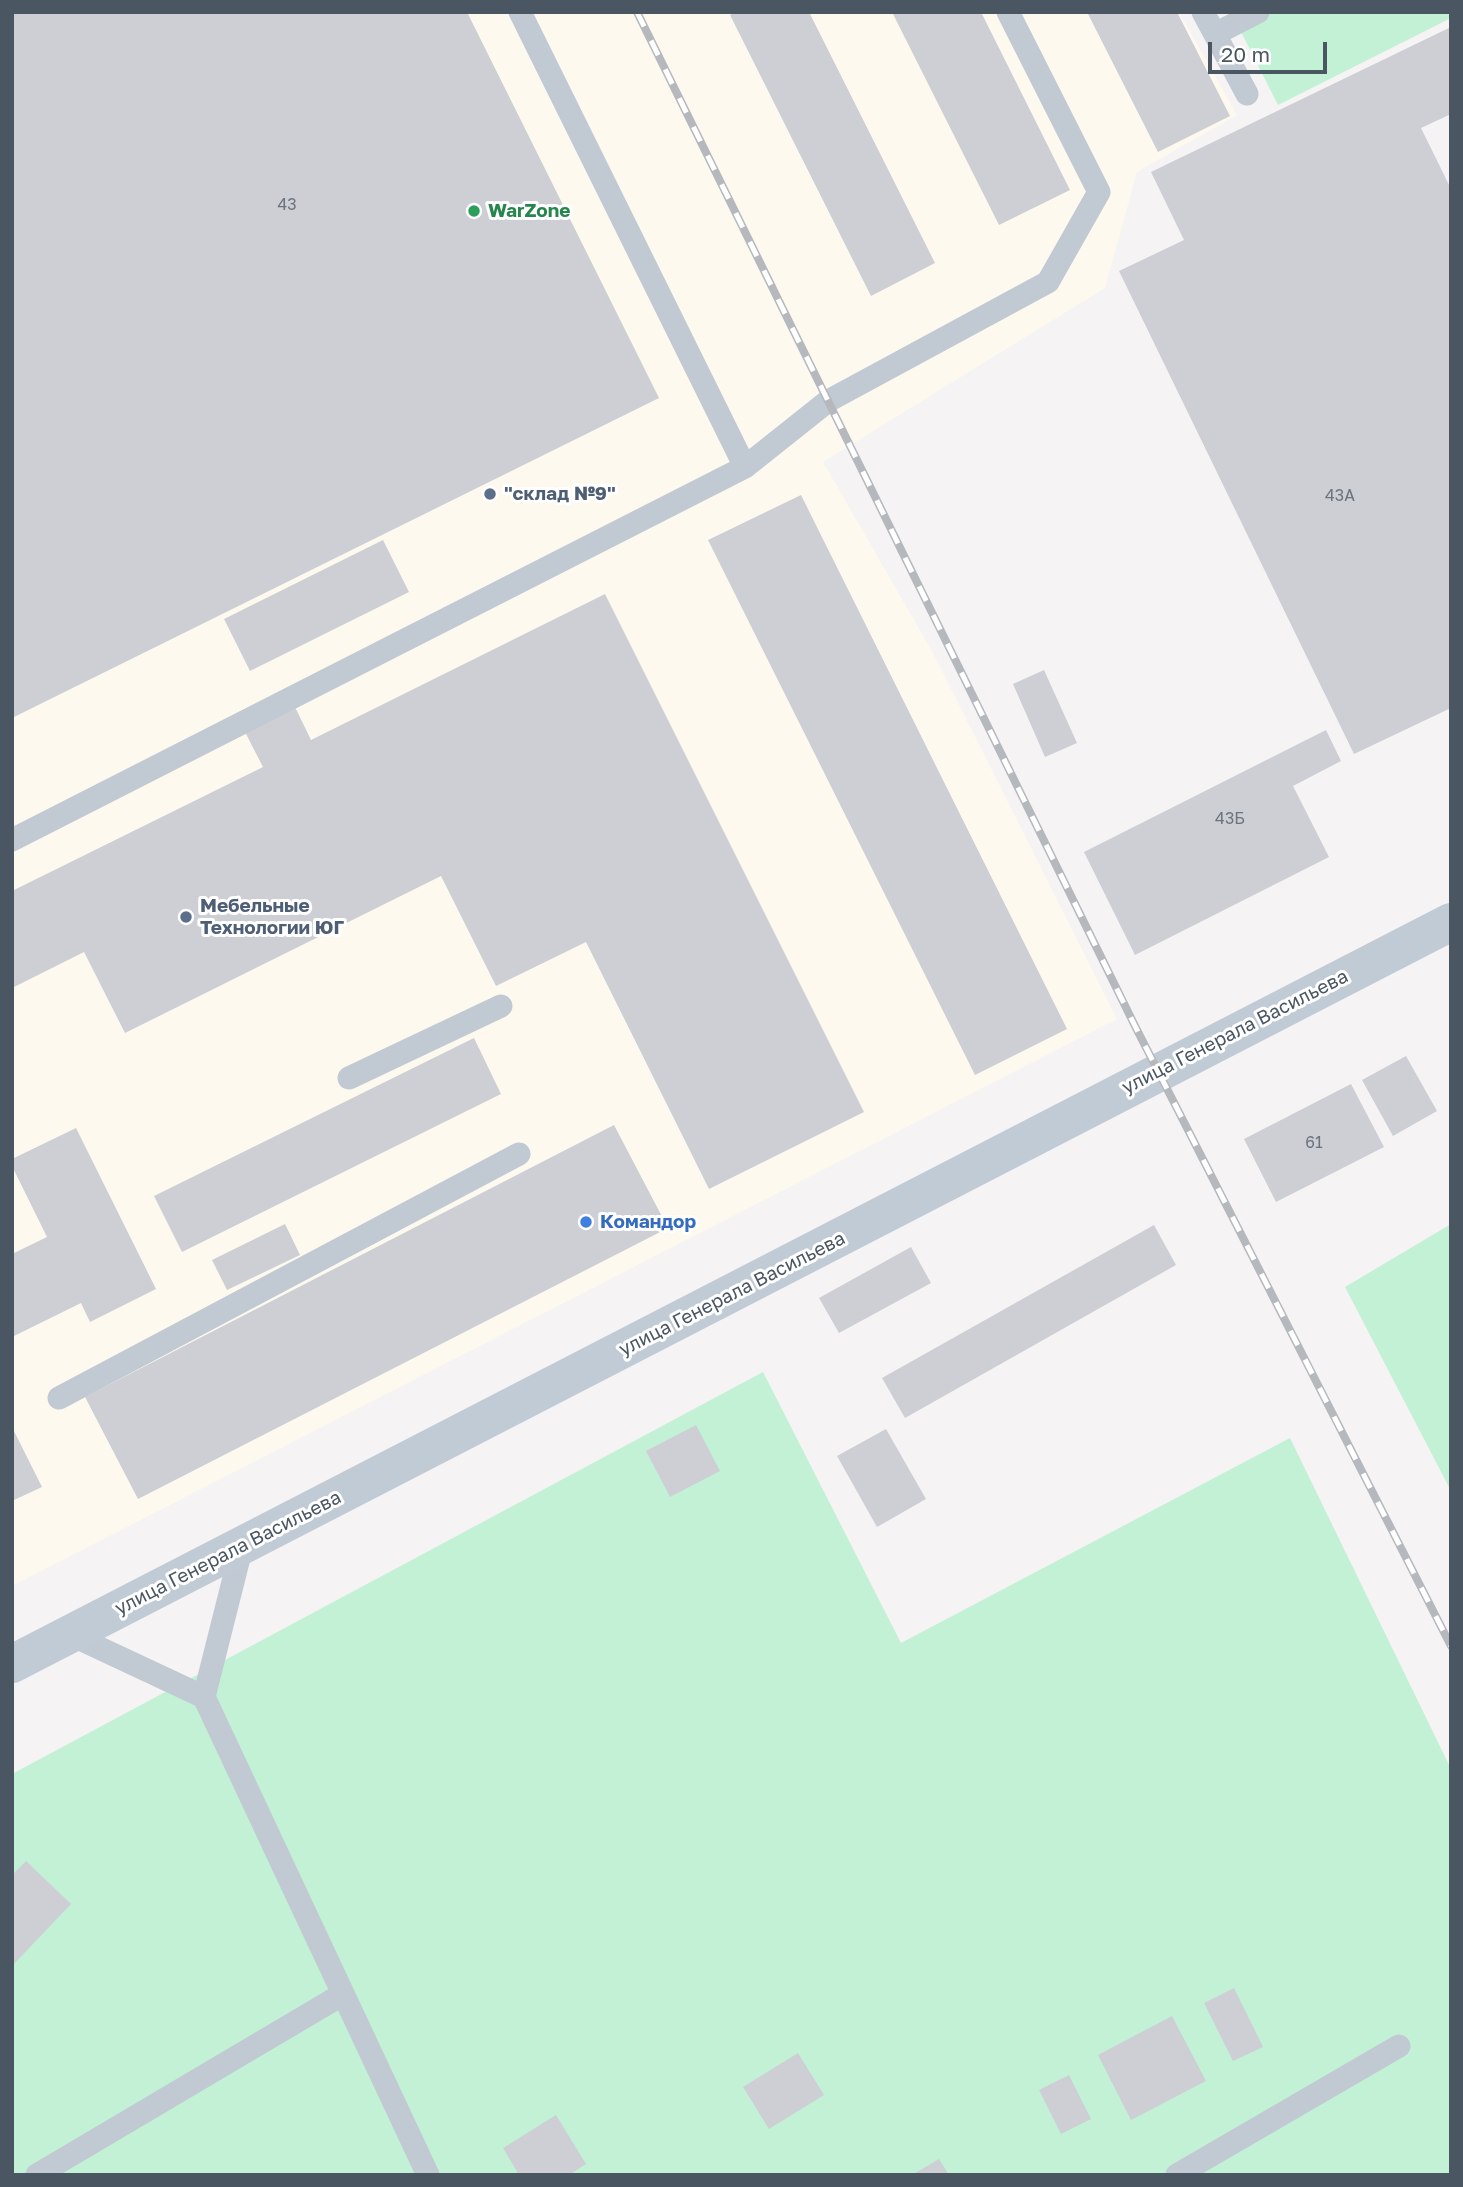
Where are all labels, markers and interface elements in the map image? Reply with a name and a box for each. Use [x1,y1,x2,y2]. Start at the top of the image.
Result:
scale bar [1211,28,1330,72]
text: 20 m [1221,41,1270,67]
house number: 43 [277,195,297,215]
place label: WarZone [488,200,570,222]
marker: WarZone [466,203,482,219]
place label: "склад №9" [504,483,616,505]
marker: "склад №9" [482,486,498,502]
house number: 43А [1325,486,1355,506]
house number: 43Б [1215,809,1245,829]
place label: Мебельные Технологии ЮГ [200,895,344,939]
marker: Мебельные Технологии ЮГ [178,909,194,925]
street label: улица Генерала Васильева [1118,965,1352,1099]
house number: 61 [1305,1133,1323,1153]
place label: Командор [600,1211,696,1233]
marker: Командор [578,1214,594,1230]
street label: улица Генерала Васильева [615,1227,849,1361]
street label: улица Генерала Васильева [111,1486,345,1620]

